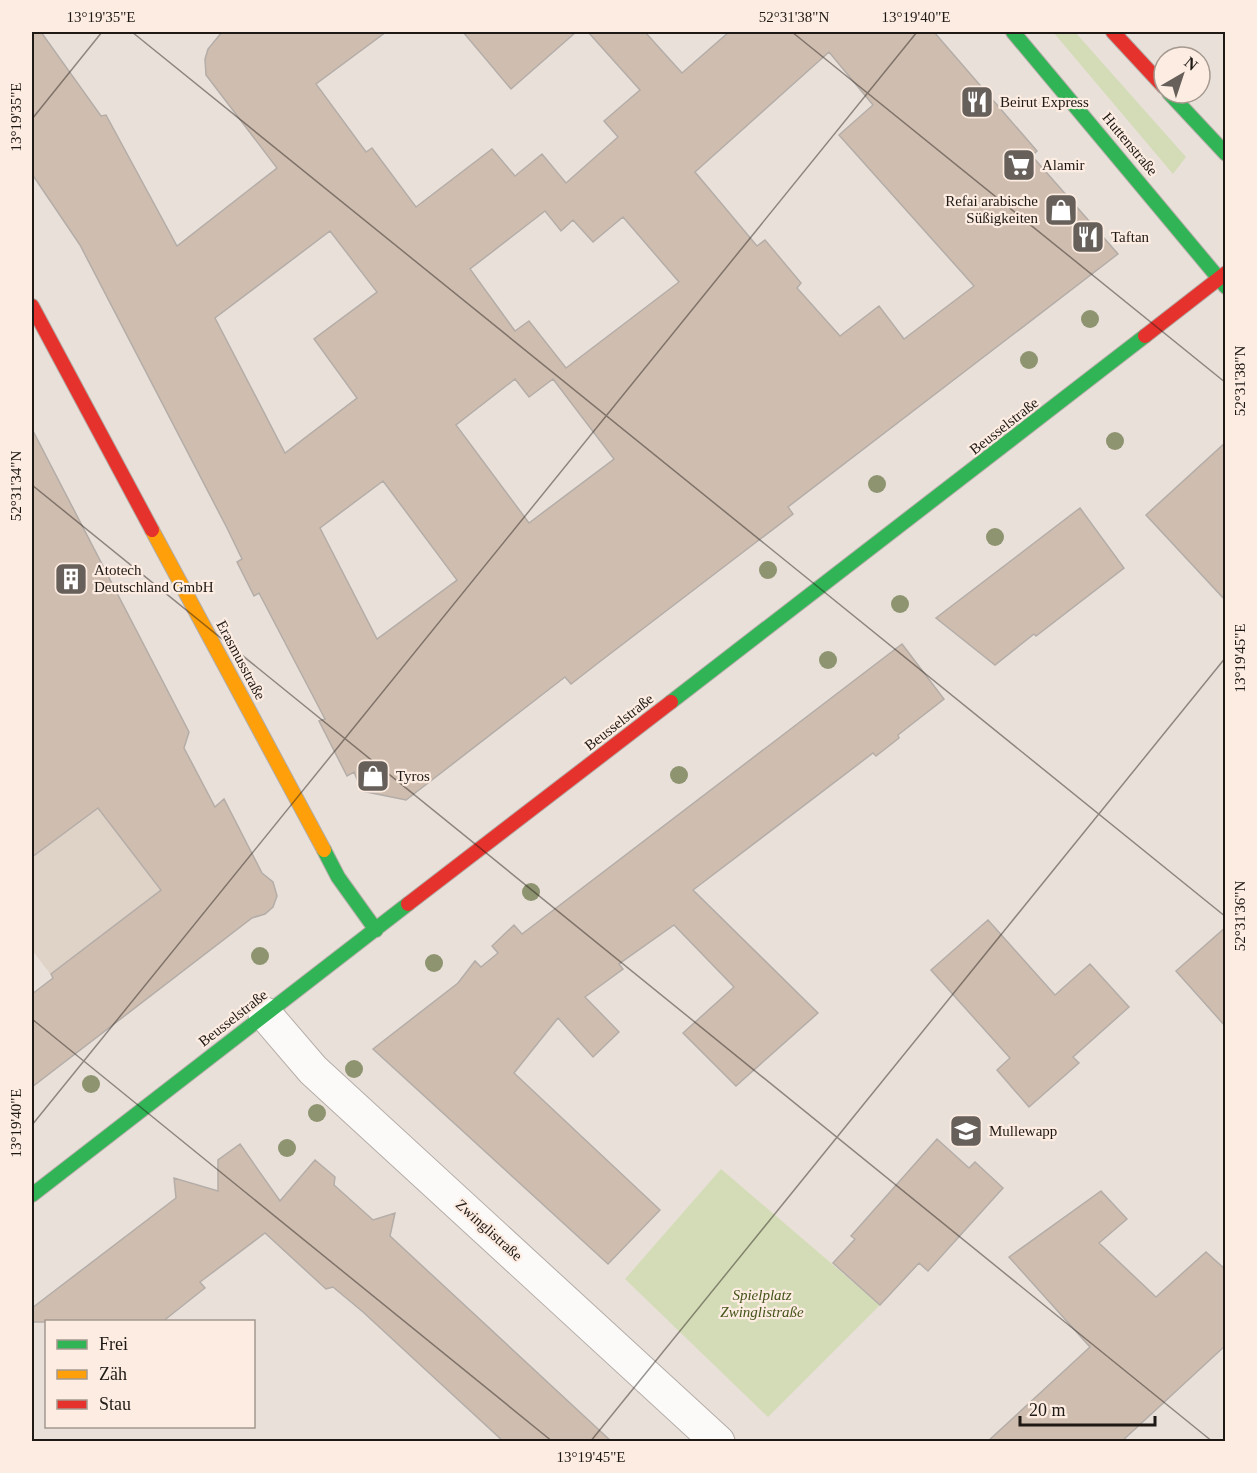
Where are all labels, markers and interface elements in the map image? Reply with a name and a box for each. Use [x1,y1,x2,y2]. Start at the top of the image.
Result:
text: 13°19'35"E [67,9,136,25]
text: 52°31'38"N [759,9,829,25]
text: 13°19'40"E [882,9,951,25]
north arrow [1152,45,1212,105]
text: N [1181,53,1201,74]
text: 13°19'35"E [8,83,24,152]
restaurant icon: Beirut Express [959,84,995,120]
place label: Beirut Express [1000,94,1089,110]
street label: Huttenstraße [1099,110,1161,179]
supermarket icon: Alamir [1001,147,1037,183]
place label: Alamir [1042,157,1085,173]
shop icon: Refai arabische Süßigkeiten [1043,192,1079,228]
place label: Refai arabische Süßigkeiten [945,193,1038,226]
restaurant icon: Taftan [1070,219,1106,255]
place label: Taftan [1111,229,1150,245]
text: 52°31'38"N [1232,346,1248,416]
street label: Beusselstraße [967,394,1042,458]
text: 52°31'34"N [8,451,24,521]
building icon: Atotech Deutschland GmbH [53,561,89,597]
place label: Atotech Deutschland GmbH [94,562,214,595]
street label: Erasmusstraße [213,618,269,703]
text: 13°19'45"E [1232,624,1248,693]
street label: Beusselstraße [582,690,657,754]
shop icon: Tyros [355,758,391,794]
place label: Tyros [396,768,430,784]
text: 52°31'36"N [1232,881,1248,951]
street label: Beusselstraße [196,986,271,1050]
text: 13°19'40"E [8,1089,24,1158]
school or university icon: Mullewapp [948,1113,984,1149]
place label: Mullewapp [989,1123,1057,1139]
street label: Zwinglistraße [453,1196,526,1264]
park label: Spielplatz Zwinglistraße [720,1287,804,1320]
legend [45,1320,255,1428]
text: Frei [99,1334,128,1354]
text: Zäh [99,1364,127,1384]
scale bar [1020,1389,1155,1427]
text: Stau [99,1394,131,1414]
text: 20 m [1029,1400,1066,1420]
text: 13°19'45"E [557,1449,626,1465]

